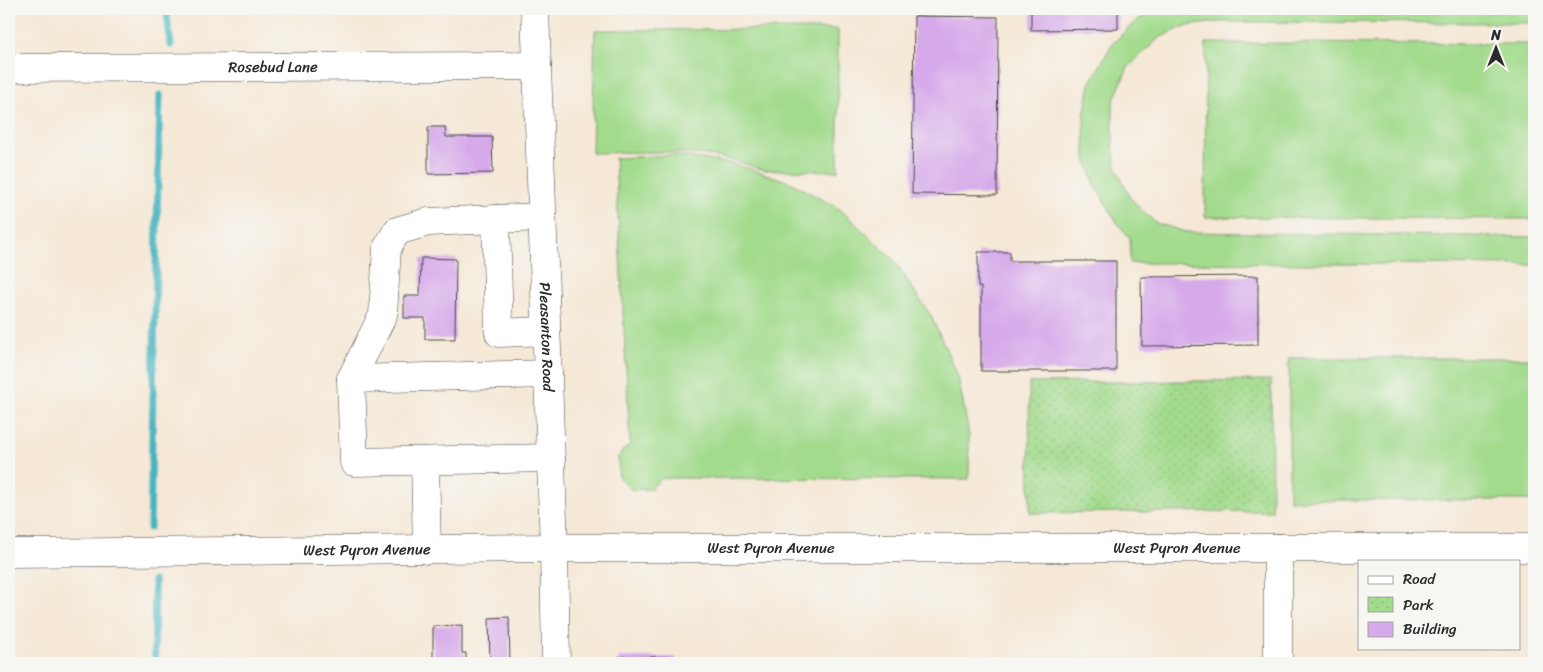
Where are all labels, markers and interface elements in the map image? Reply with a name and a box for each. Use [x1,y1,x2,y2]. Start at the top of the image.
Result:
north arrow [1470,22,1520,72]
text: N [1490,23,1501,48]
street label: Rosebud Lane [228,54,318,80]
street label: Pleasanton Road [532,282,562,393]
street label: West Pyron Avenue [707,535,835,561]
street label: West Pyron Avenue [1113,535,1241,561]
street label: West Pyron Avenue [303,536,431,563]
legend [1358,560,1520,650]
text: Road [1403,566,1436,592]
text: Park [1403,592,1434,618]
text: Building [1403,616,1457,642]

